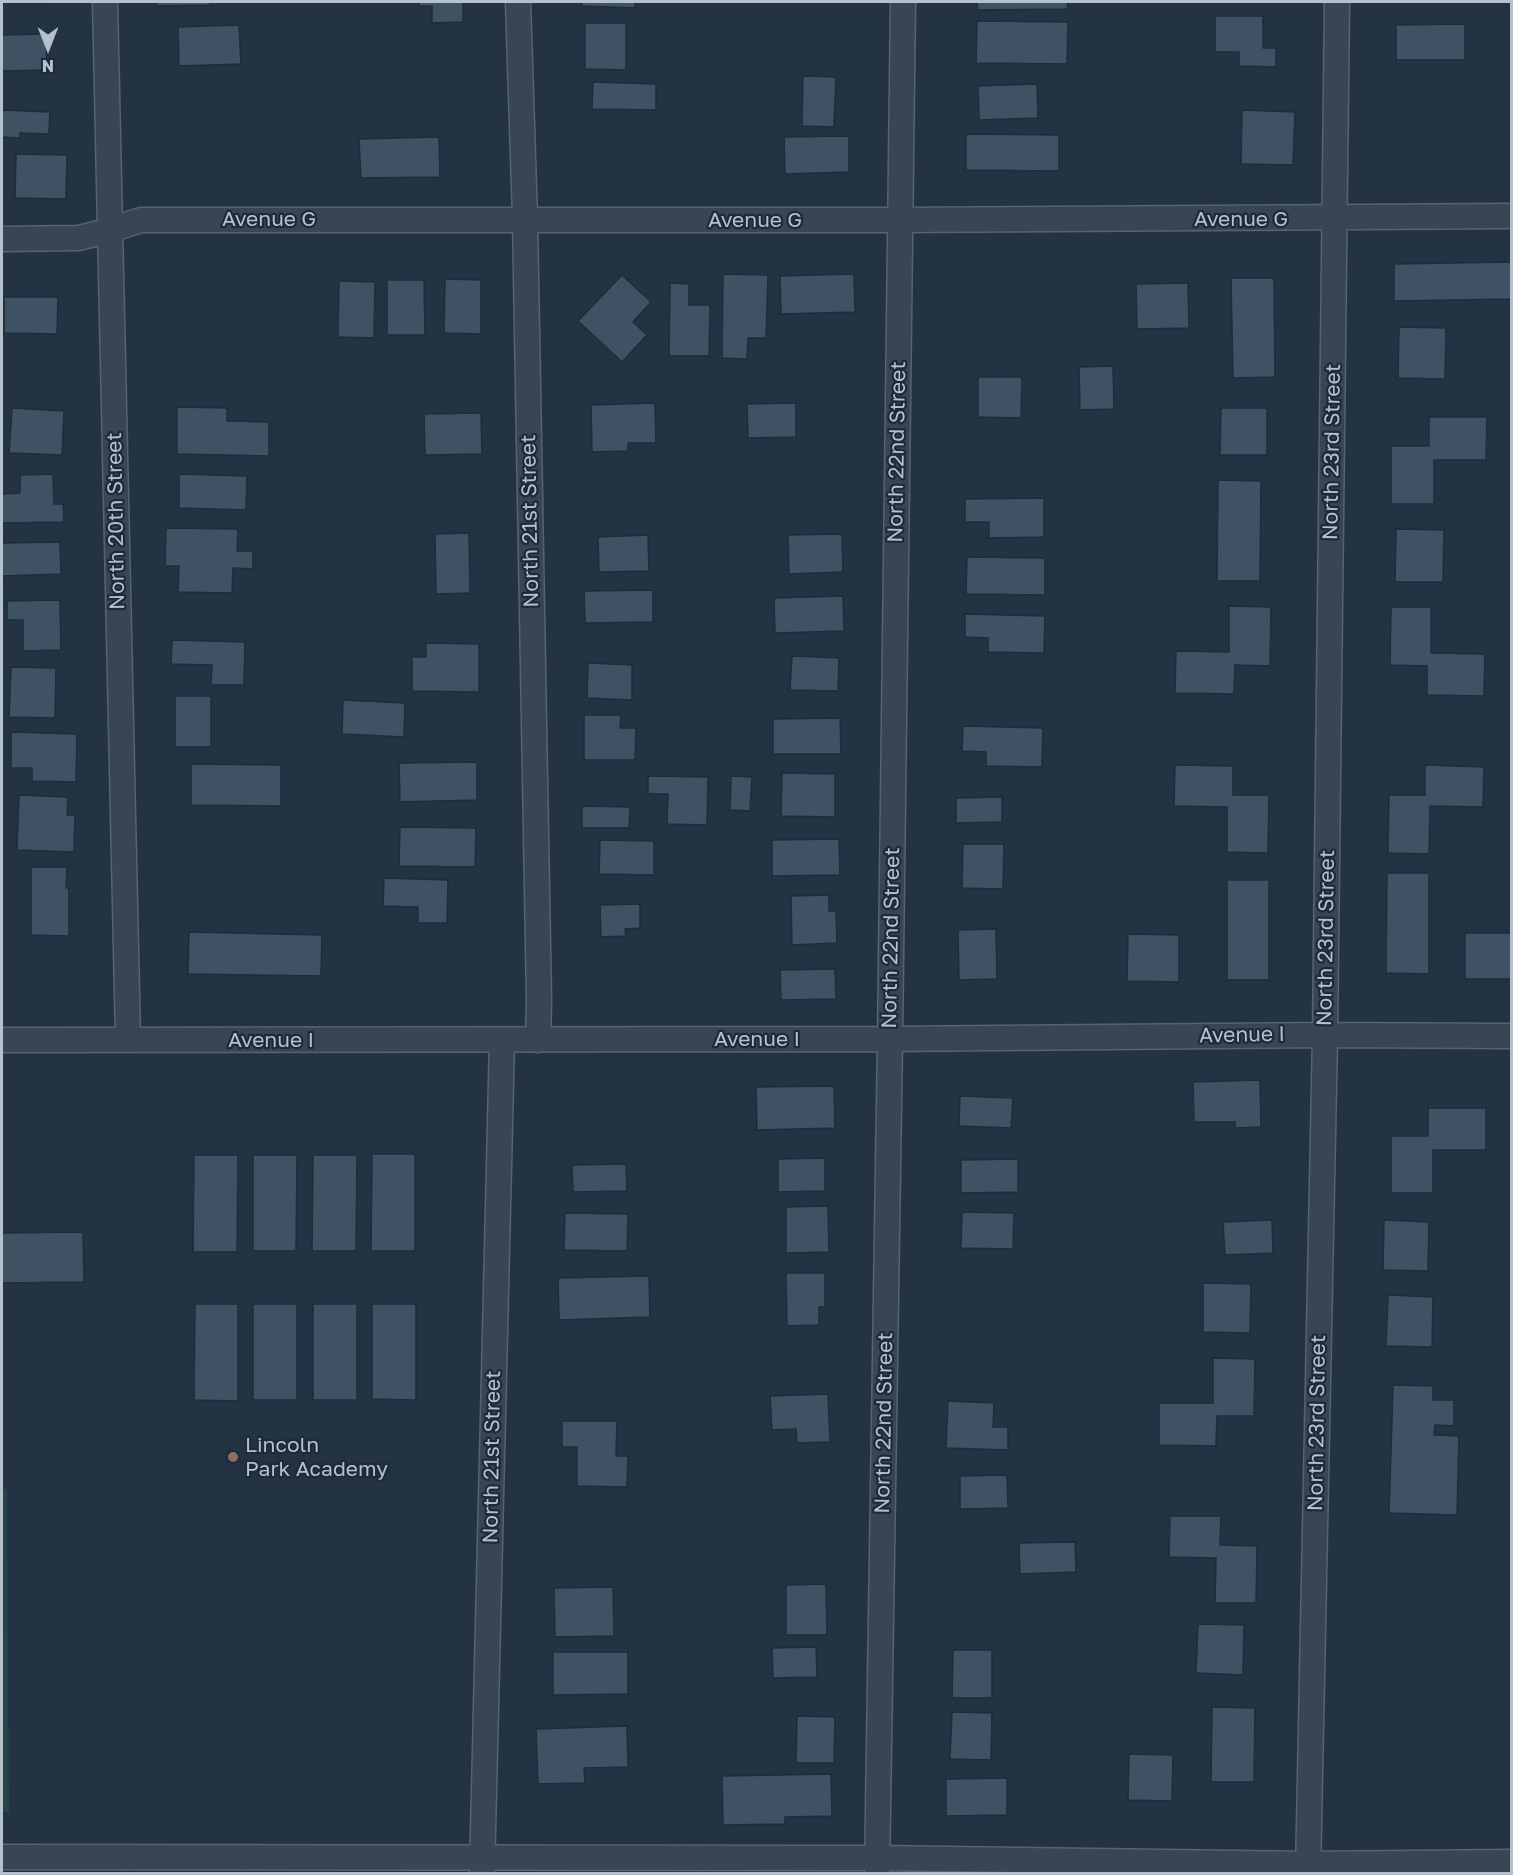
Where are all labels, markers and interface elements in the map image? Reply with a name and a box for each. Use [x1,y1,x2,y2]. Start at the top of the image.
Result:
north arrow [18,18,78,78]
text: N [42,56,54,76]
street label: Avenue G [222,206,316,232]
street label: Avenue G [1194,206,1288,232]
street label: Avenue G [708,207,802,233]
street label: North 22nd Street [883,361,911,543]
street label: North 23rd Street [1318,364,1346,540]
street label: North 20th Street [102,432,130,610]
street label: North 21st Street [516,434,544,608]
street label: North 22nd Street [877,847,905,1029]
street label: North 23rd Street [1312,850,1340,1026]
street label: Avenue I [1199,1022,1285,1048]
street label: Avenue I [714,1026,800,1052]
street label: Avenue I [228,1027,314,1053]
street label: North 22nd Street [870,1332,898,1514]
street label: North 23rd Street [1303,1335,1331,1511]
street label: North 21st Street [478,1370,506,1544]
place label: Lincoln Park Academy [245,1432,388,1482]
marker: Lincoln Park Academy [226,1450,240,1464]

